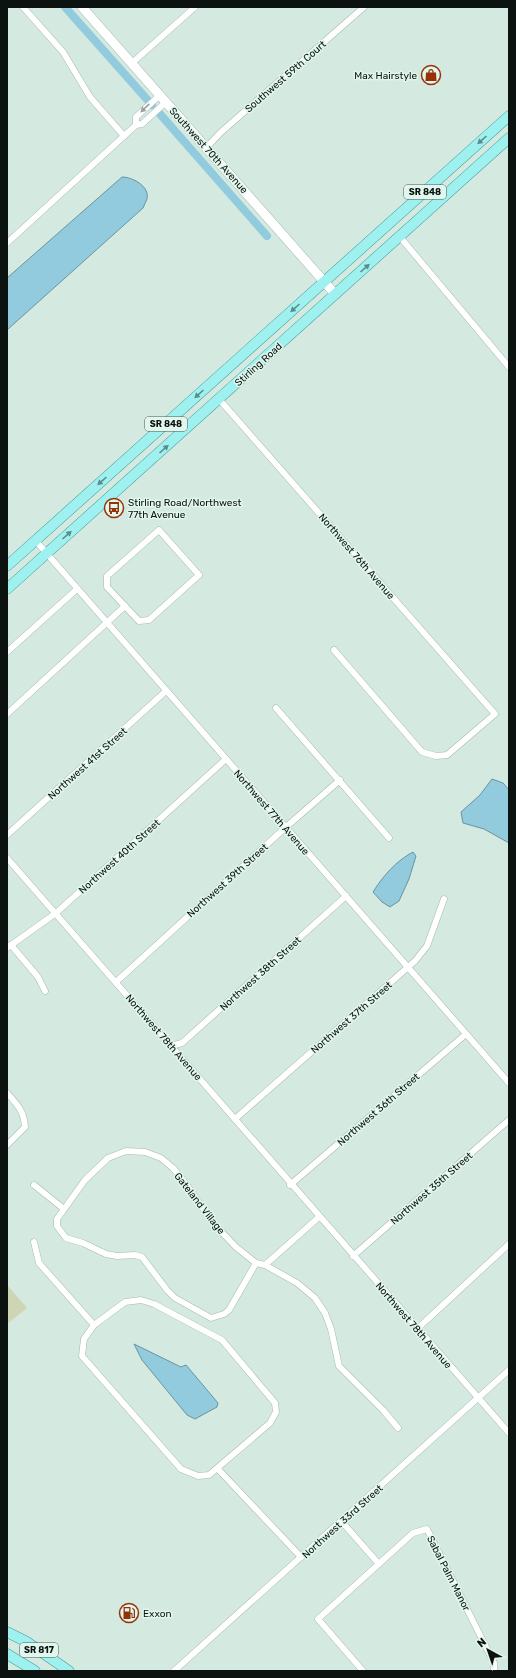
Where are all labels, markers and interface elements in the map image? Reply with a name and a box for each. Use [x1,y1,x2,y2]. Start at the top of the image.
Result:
street label: Southwest 59th Court [243,38,329,115]
shop icon: Max Hairstyle [420,64,442,86]
place label: Max Hairstyle [354,70,417,82]
one-way arrow [140,104,150,113]
street label: Southwest 70th Avenue [166,105,250,196]
one-way arrow [477,135,487,144]
road number: SR 848 [404,185,446,199]
one-way arrow [359,263,370,272]
one-way arrow [290,303,301,312]
street label: Stirling Road [233,340,285,389]
one-way arrow [193,390,204,399]
road number: SR 848 [145,417,187,431]
one-way arrow [159,444,169,453]
one-way arrow [97,476,106,485]
bus stop icon: Stirling Road/Northwest 77th Avenue [103,497,125,519]
place label: Stirling Road/Northwest 77th Avenue [128,497,242,521]
street label: Northwest 76th Avenue [316,511,397,602]
one-way arrow [62,531,73,540]
street label: Northwest 41st Street [46,725,130,802]
street label: Northwest 77th Avenue [231,768,312,858]
street label: Northwest 40th Street [77,817,163,896]
street label: Northwest 39th Street [185,841,271,920]
street label: Northwest 38th Street [218,934,304,1013]
street label: Northwest 37th Street [309,979,395,1056]
street label: Northwest 78th Avenue [123,992,204,1083]
street label: Northwest 36th Street [335,1071,422,1149]
street label: Northwest 35th Street [388,1150,475,1228]
street label: Gateland Village [171,1170,227,1237]
street label: Northwest 78th Avenue [373,1280,454,1371]
street label: Northwest 33rd Street [300,1482,386,1561]
street label: Sabal Palm Manor [424,1534,472,1613]
fuel station icon: Exxon [118,1602,140,1624]
place label: Exxon [143,1608,172,1620]
north arrow [468,1630,508,1670]
text: N [475,1635,489,1650]
road number: SR 817 [20,1643,58,1657]

